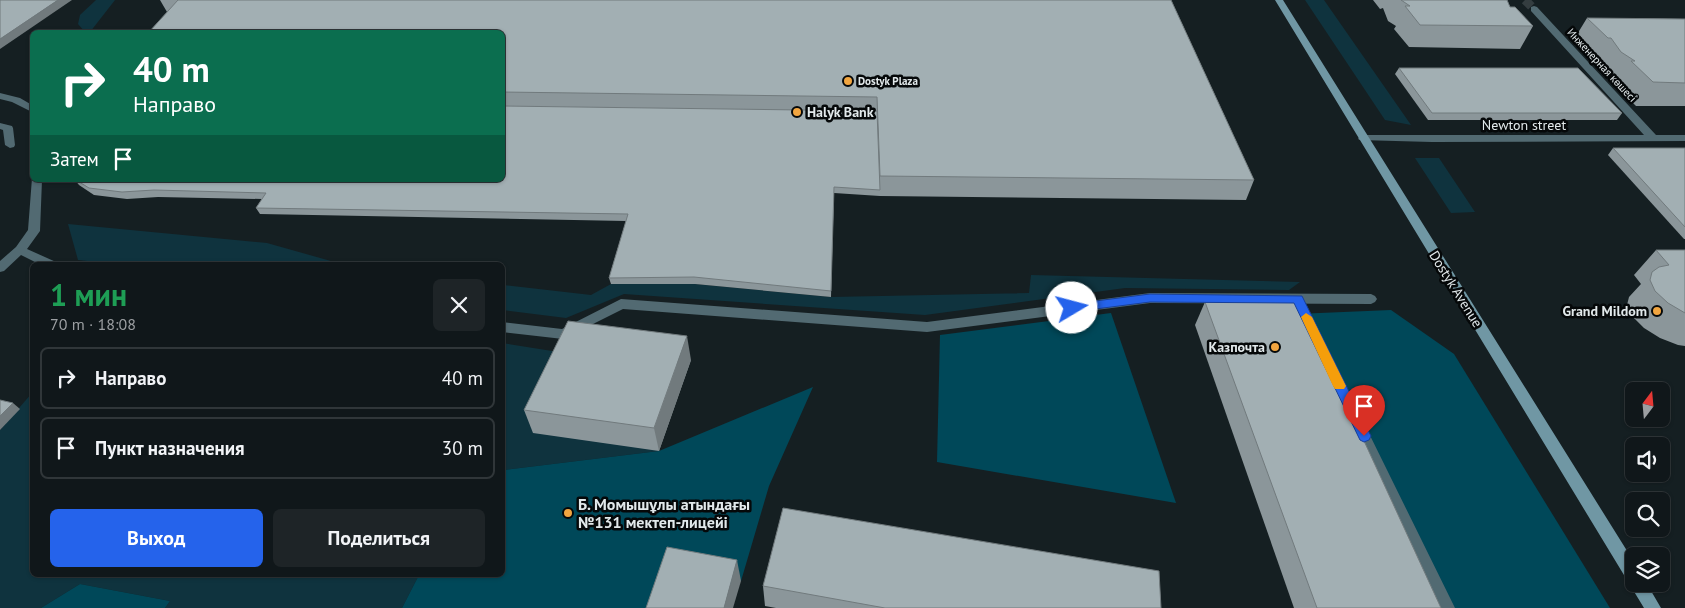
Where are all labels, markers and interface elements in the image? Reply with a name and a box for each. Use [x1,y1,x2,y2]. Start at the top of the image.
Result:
street label: Инженерная көшесі [1564,25,1640,105]
text: 40 m [133,46,210,92]
icon: right [50,50,115,115]
place label: Dostyk Plaza [858,74,918,88]
marker: Dostyk Plaza [842,75,854,87]
text: Направо [133,90,216,118]
place label: Halyk Bank [807,103,874,121]
marker: Halyk Bank [791,106,803,118]
street label: Newton street [1482,116,1566,134]
icon: arrive [109,145,137,173]
text: Затем [50,147,99,171]
street label: Dostyk Avenue [1425,247,1487,331]
text: 1 мин [50,275,127,314]
button: close [433,279,485,331]
position arrow [1045,281,1097,333]
place label: Grand Mildom [1562,302,1647,320]
marker: Grand Mildom [1651,305,1663,317]
text: 70 m · 18:08 [50,314,136,334]
place label: Казпочта [1208,338,1265,356]
marker: Казпочта [1269,341,1281,353]
icon: right [52,364,80,392]
text: Направо [95,366,166,390]
text: 40 m [442,366,483,390]
north arrow [1625,382,1670,428]
map controls [1625,382,1670,592]
pin [1343,385,1385,436]
icon: arrive [1350,392,1378,420]
icon: arrive [52,434,80,462]
text: Пункт назначения [95,436,245,460]
text: 30 m [442,436,483,460]
button: sound [1625,437,1670,482]
button: search [1625,492,1670,537]
place label: Б. Момышұлы атындағы №131 мектеп-лицейі [578,494,750,532]
marker: Б. Момышұлы атындағы №131 мектеп-лицейі [562,507,574,519]
button: Выход [50,509,263,567]
button: Поделиться [273,509,485,567]
button: layers [1625,547,1670,592]

